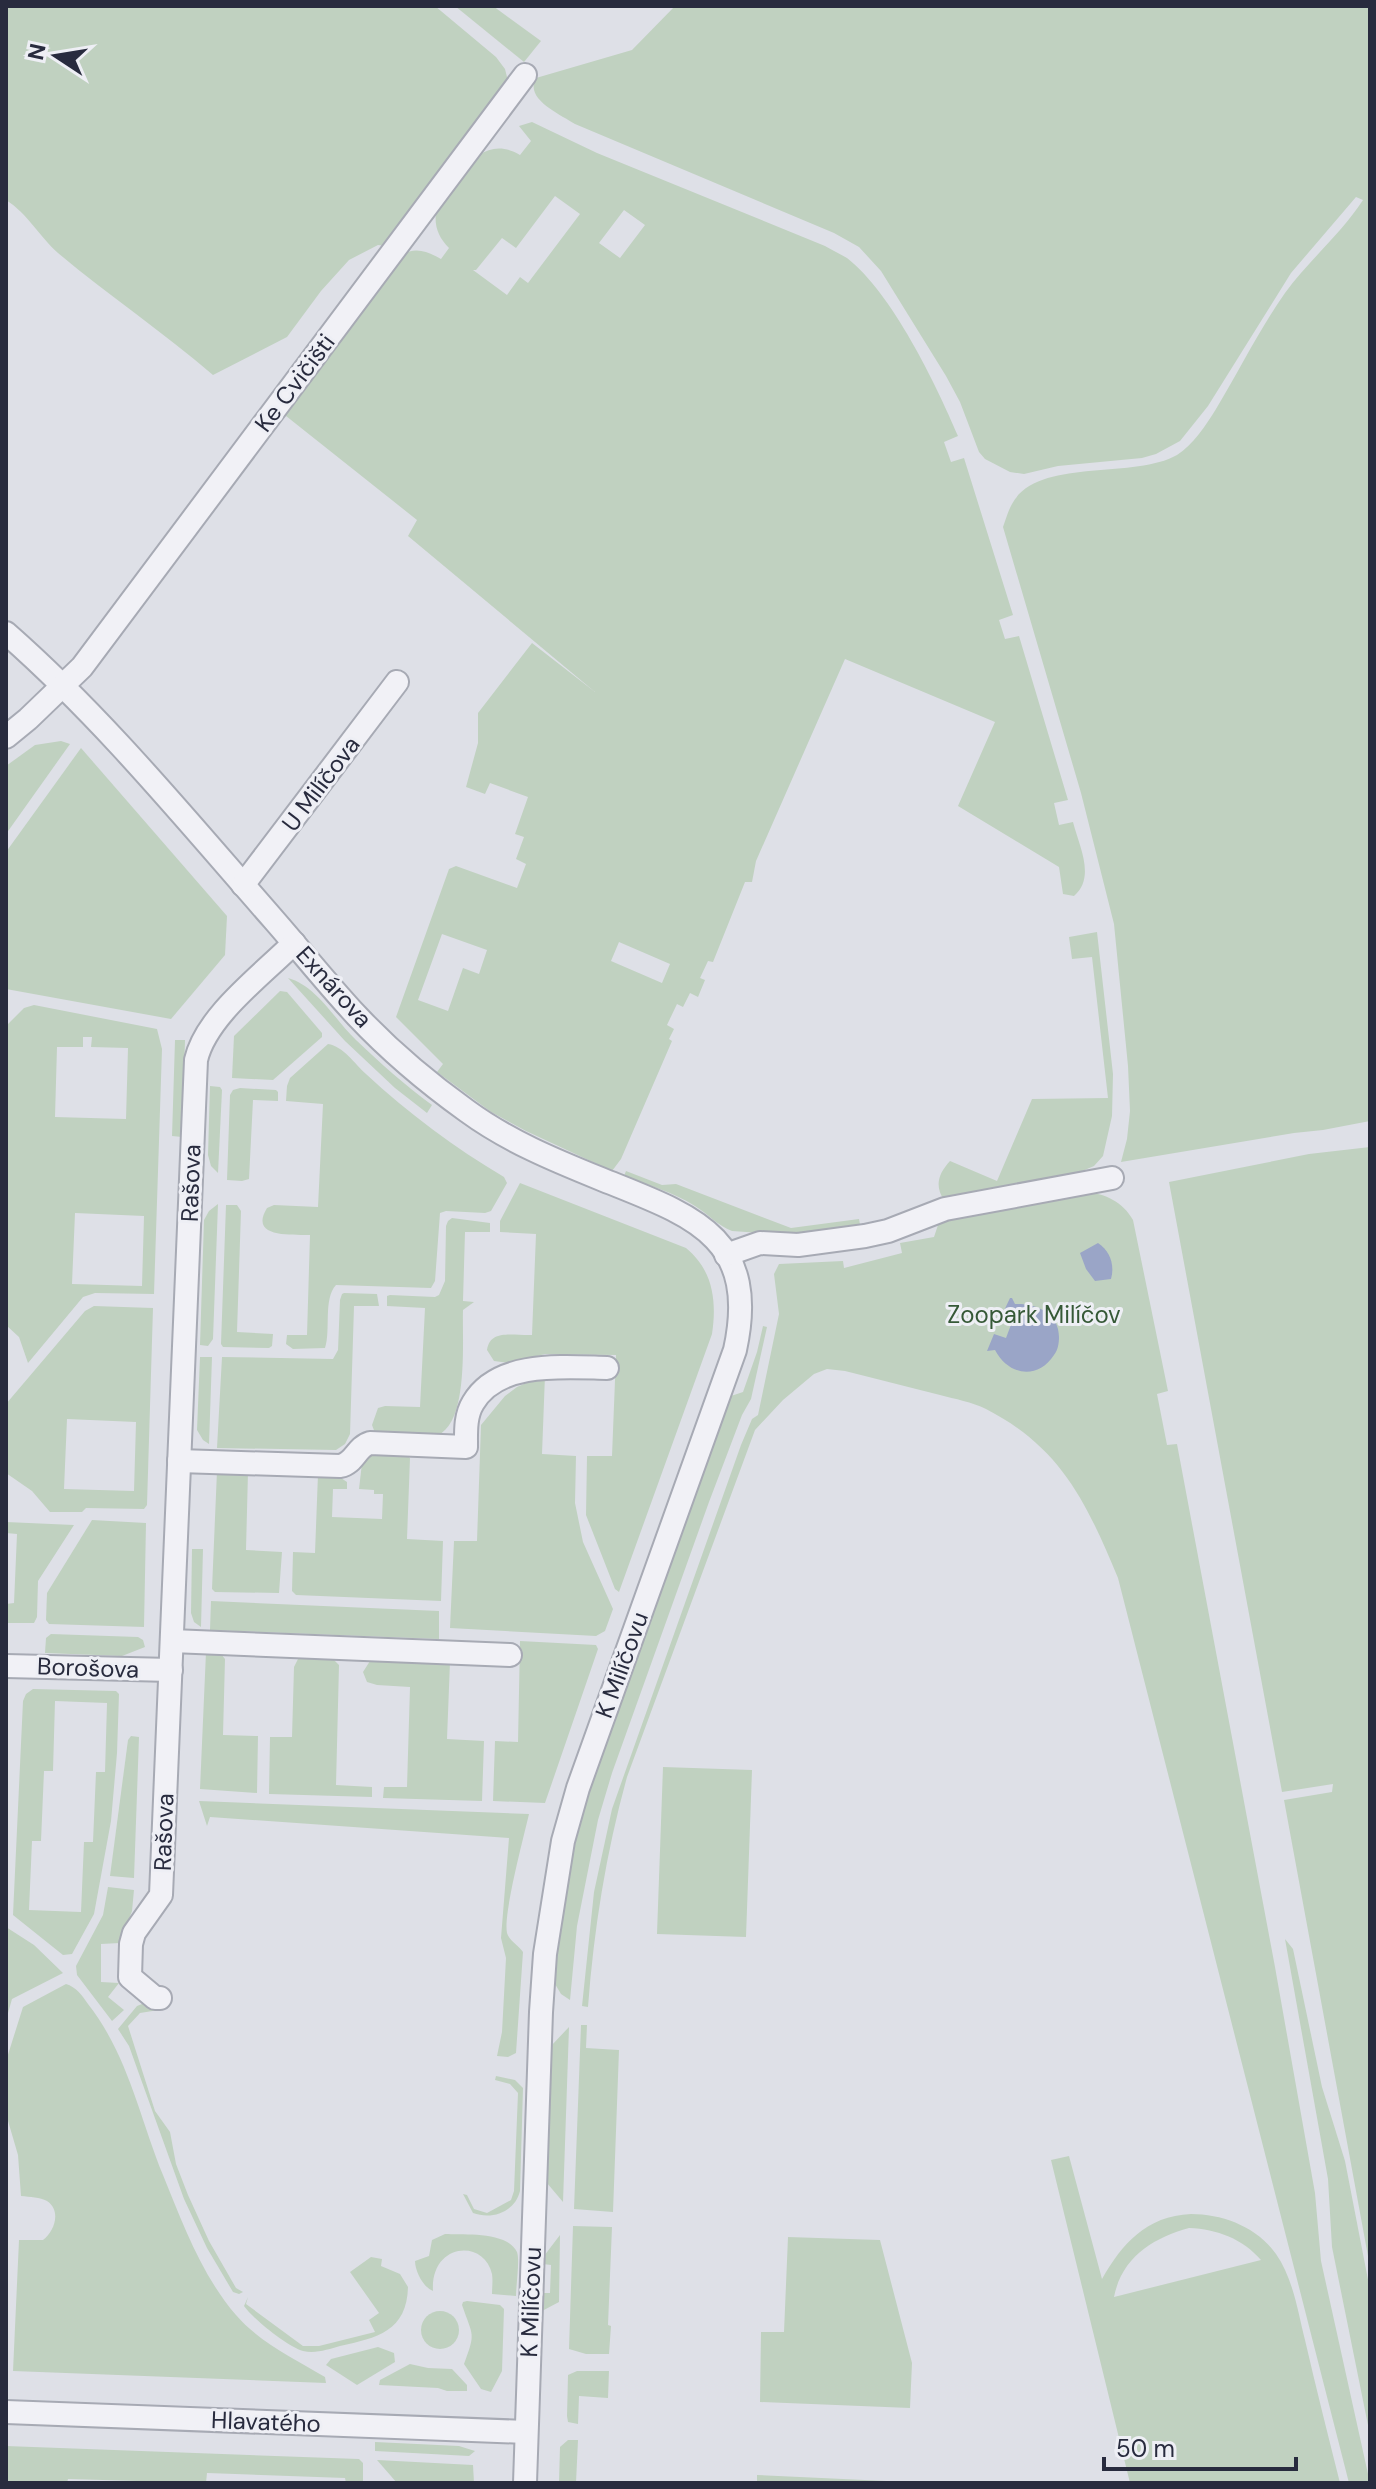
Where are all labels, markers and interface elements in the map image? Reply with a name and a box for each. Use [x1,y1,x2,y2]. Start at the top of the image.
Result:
north arrow [16,16,96,96]
text: N [21,41,53,63]
street label: Ke Cvičišti [248,327,342,438]
street label: U Milíčova [275,730,366,837]
street label: Exnárova [290,939,379,1034]
street label: Rašova [174,1144,207,1222]
park label: Zoopark Milíčov [947,1299,1121,1330]
street label: K Milíčovu [588,1607,655,1722]
street label: Borošova [36,1650,140,1685]
street label: Rašova [147,1793,180,1871]
street label: K Milíčovu [513,2246,548,2358]
street label: Hlavatého [211,2404,321,2439]
scale bar [1104,2421,1296,2471]
text: 50 m [1116,2433,1175,2464]

